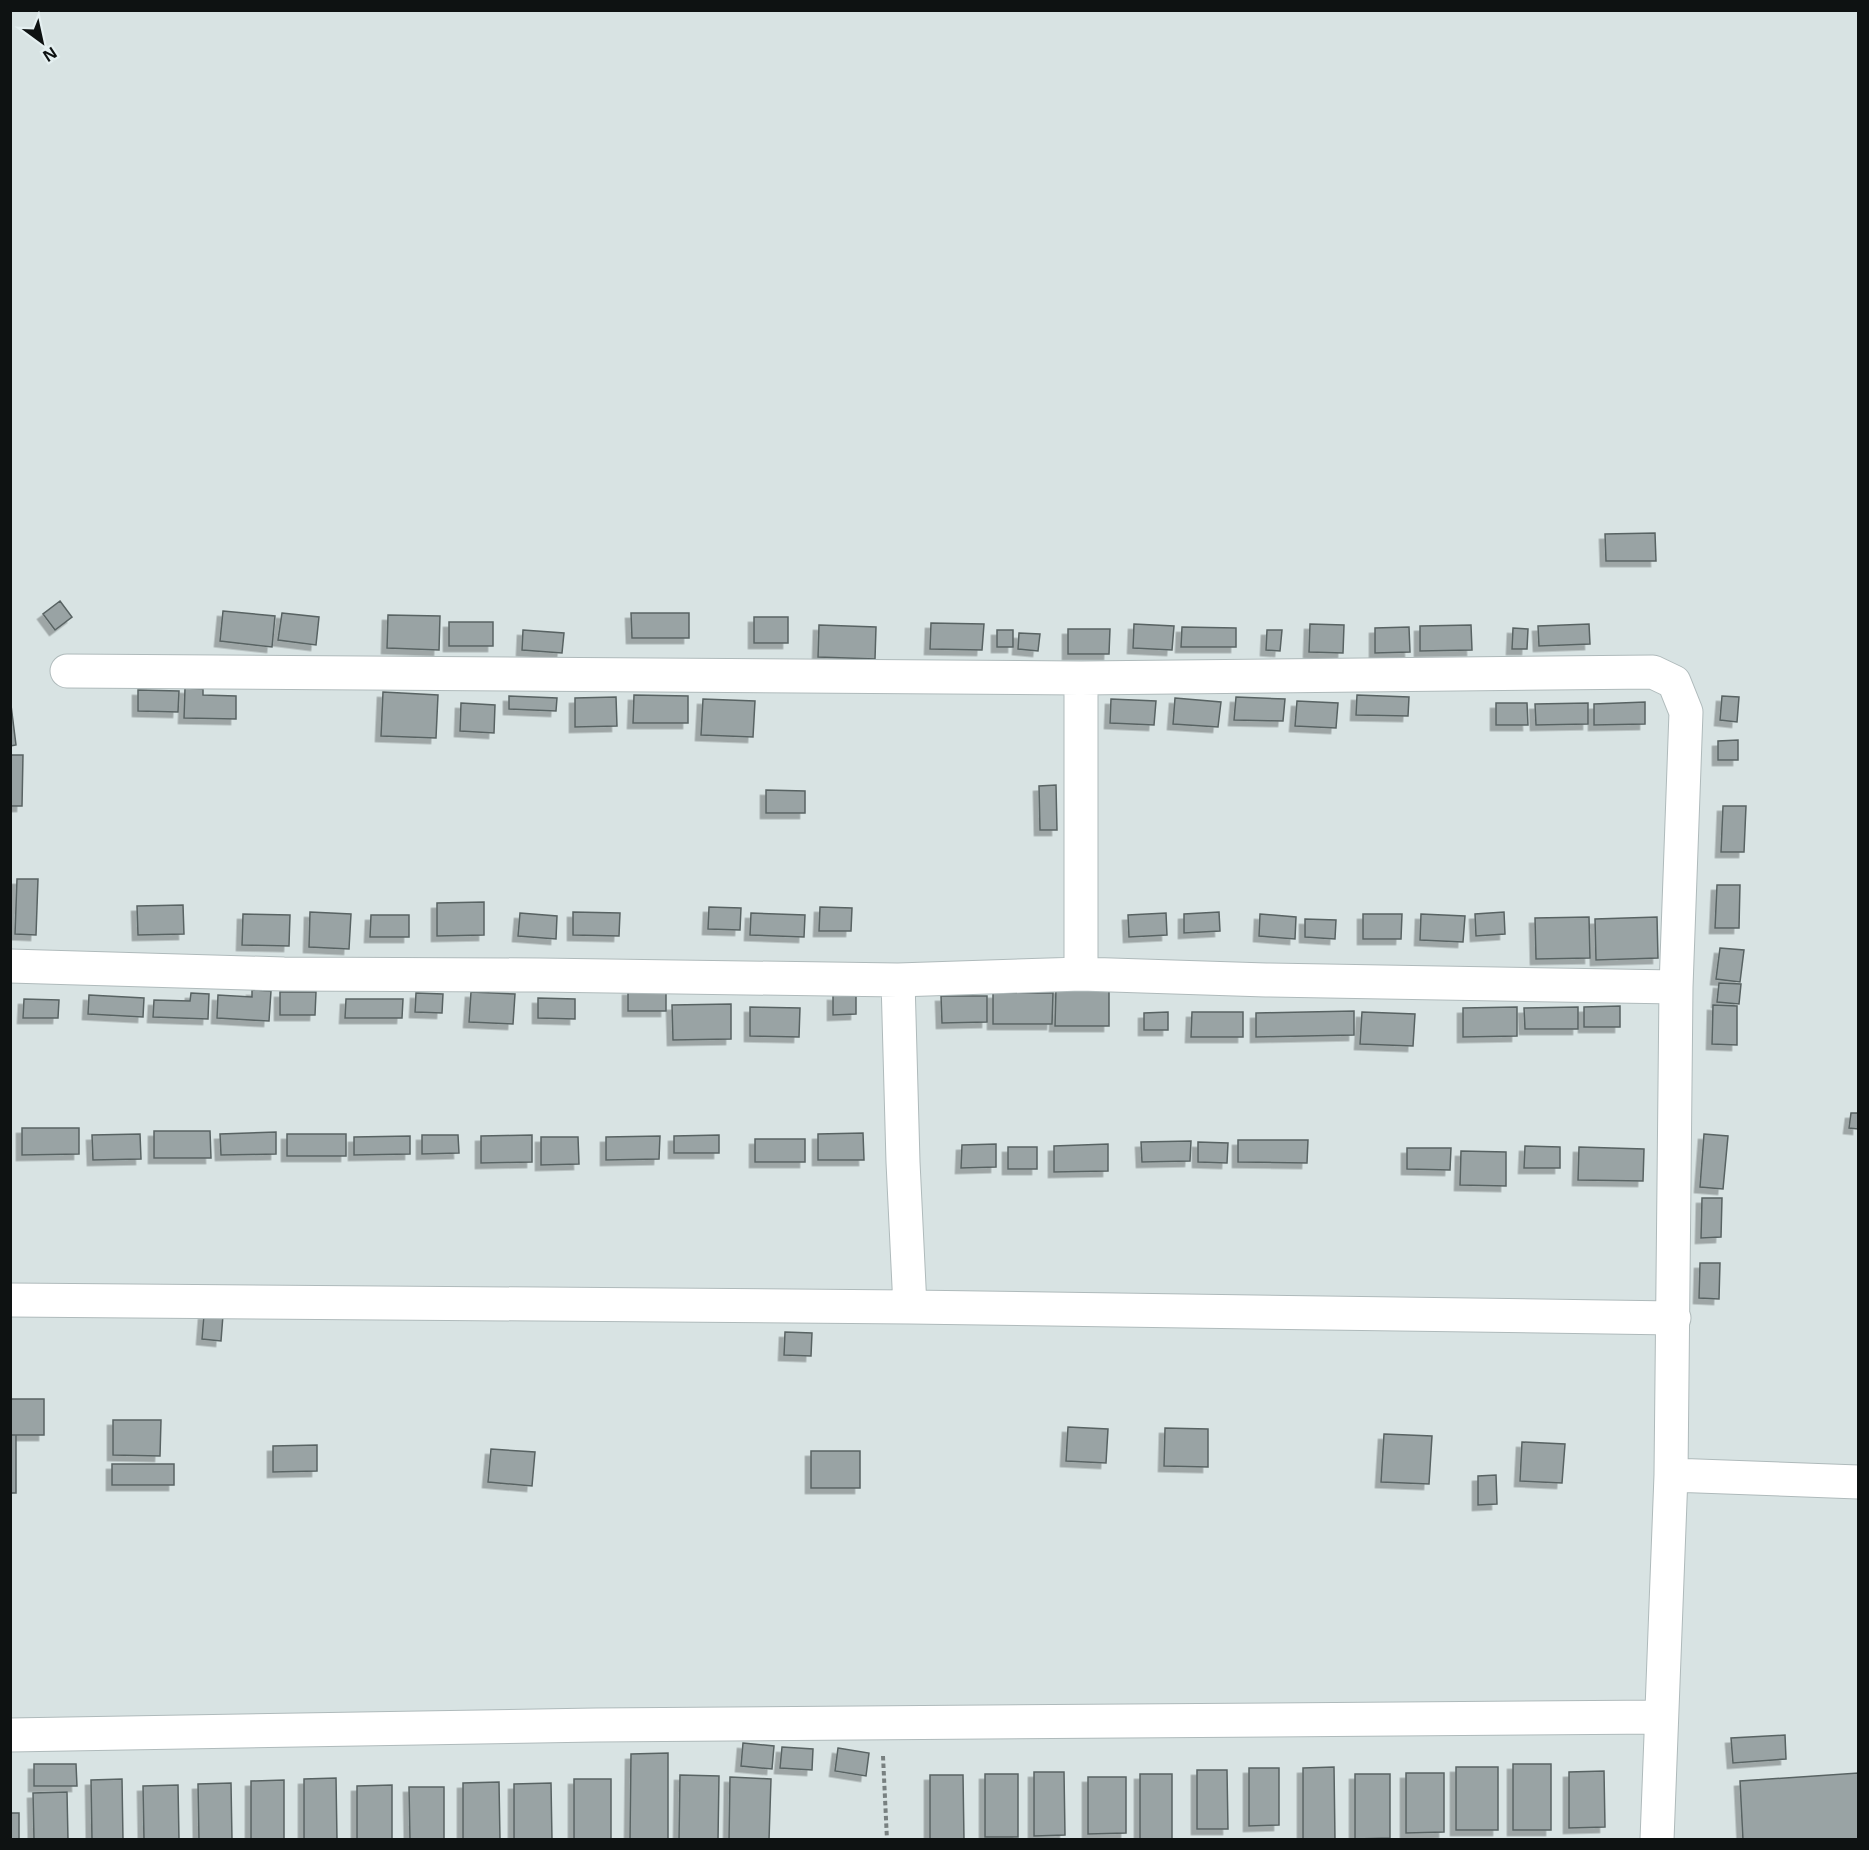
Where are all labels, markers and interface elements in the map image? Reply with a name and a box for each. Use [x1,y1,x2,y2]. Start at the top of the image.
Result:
north arrow [12,12,72,72]
text: N [39,42,62,67]

